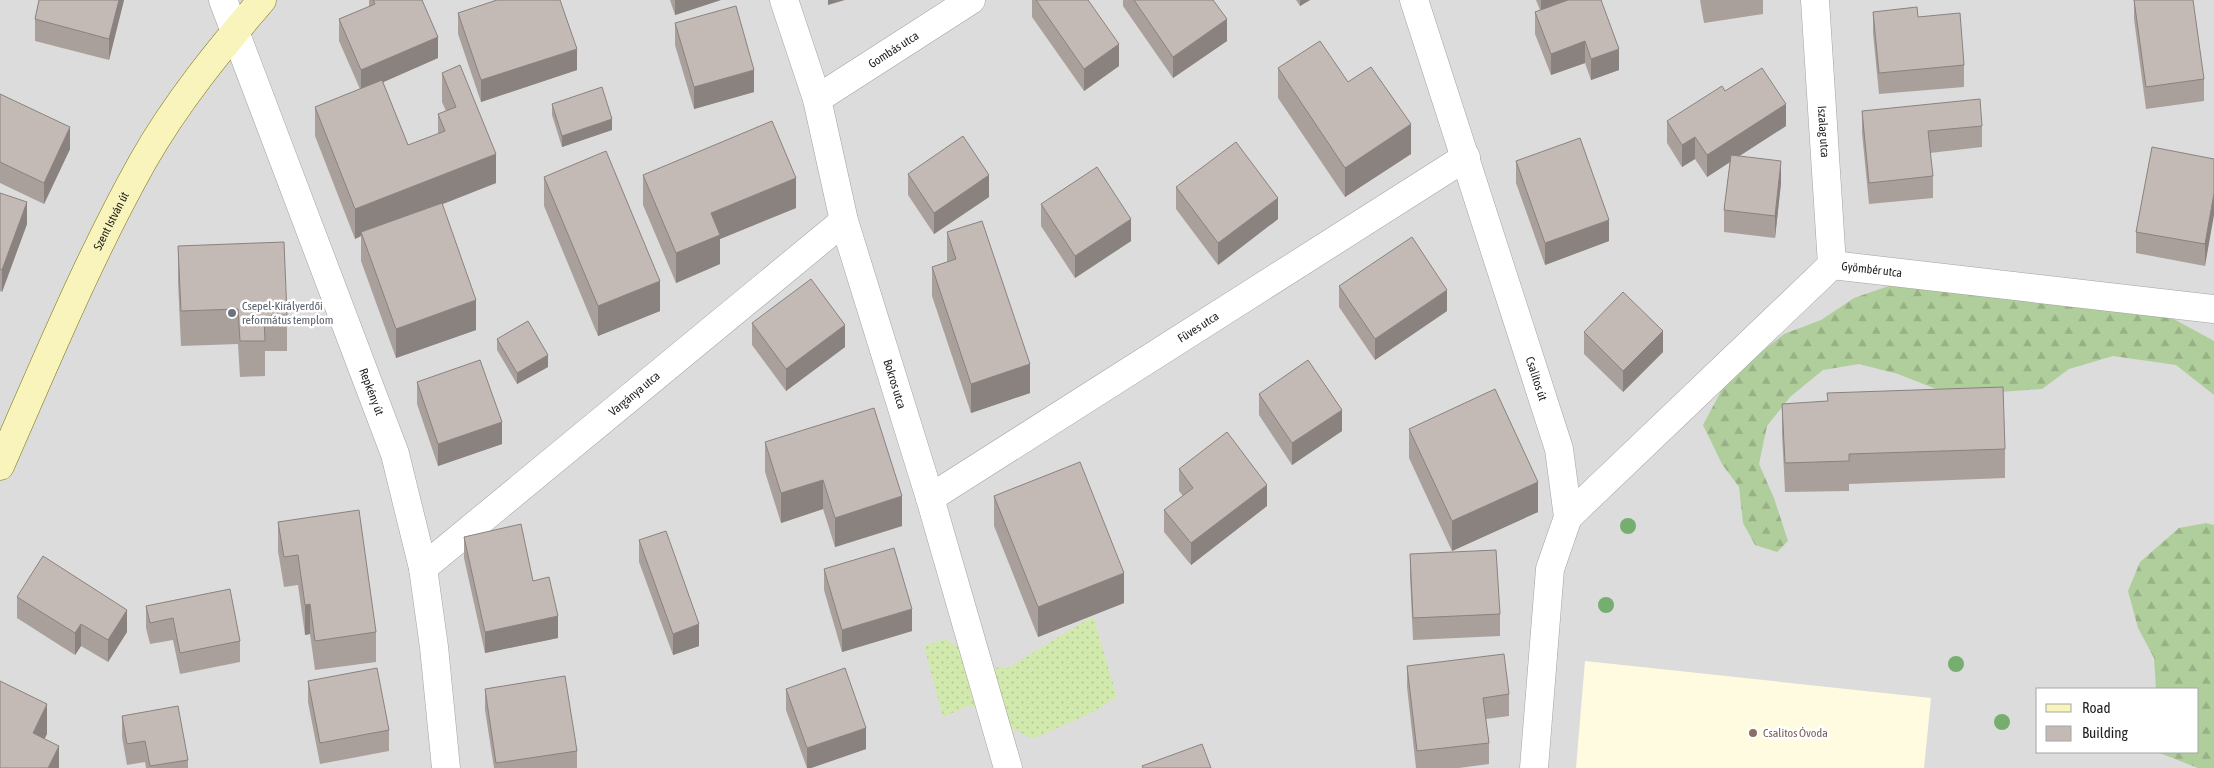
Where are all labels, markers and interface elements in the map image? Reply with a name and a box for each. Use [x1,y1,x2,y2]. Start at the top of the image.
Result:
street label: Gombás utca [866,28,921,71]
street label: Iszalag utca [1815,105,1832,158]
street label: Szent István út [91,189,132,253]
street label: Gyömbér utca [1841,259,1903,280]
place label: Csepel-Királyerdői református templom [242,299,333,327]
marker: Csepel-Királyerdői református templom [226,307,238,319]
street label: Füves utca [1175,309,1221,346]
street label: Csalitos út [1523,355,1550,403]
street label: Bokros utca [880,358,909,410]
street label: Repkény út [356,366,387,418]
street label: Vargánya utca [606,369,663,419]
legend [2036,688,2199,753]
text: Road [2082,699,2111,716]
text: Building [2082,724,2128,741]
place label: Csalitos Óvoda [1763,726,1828,740]
marker: Csalitos Óvoda [1747,727,1759,739]

